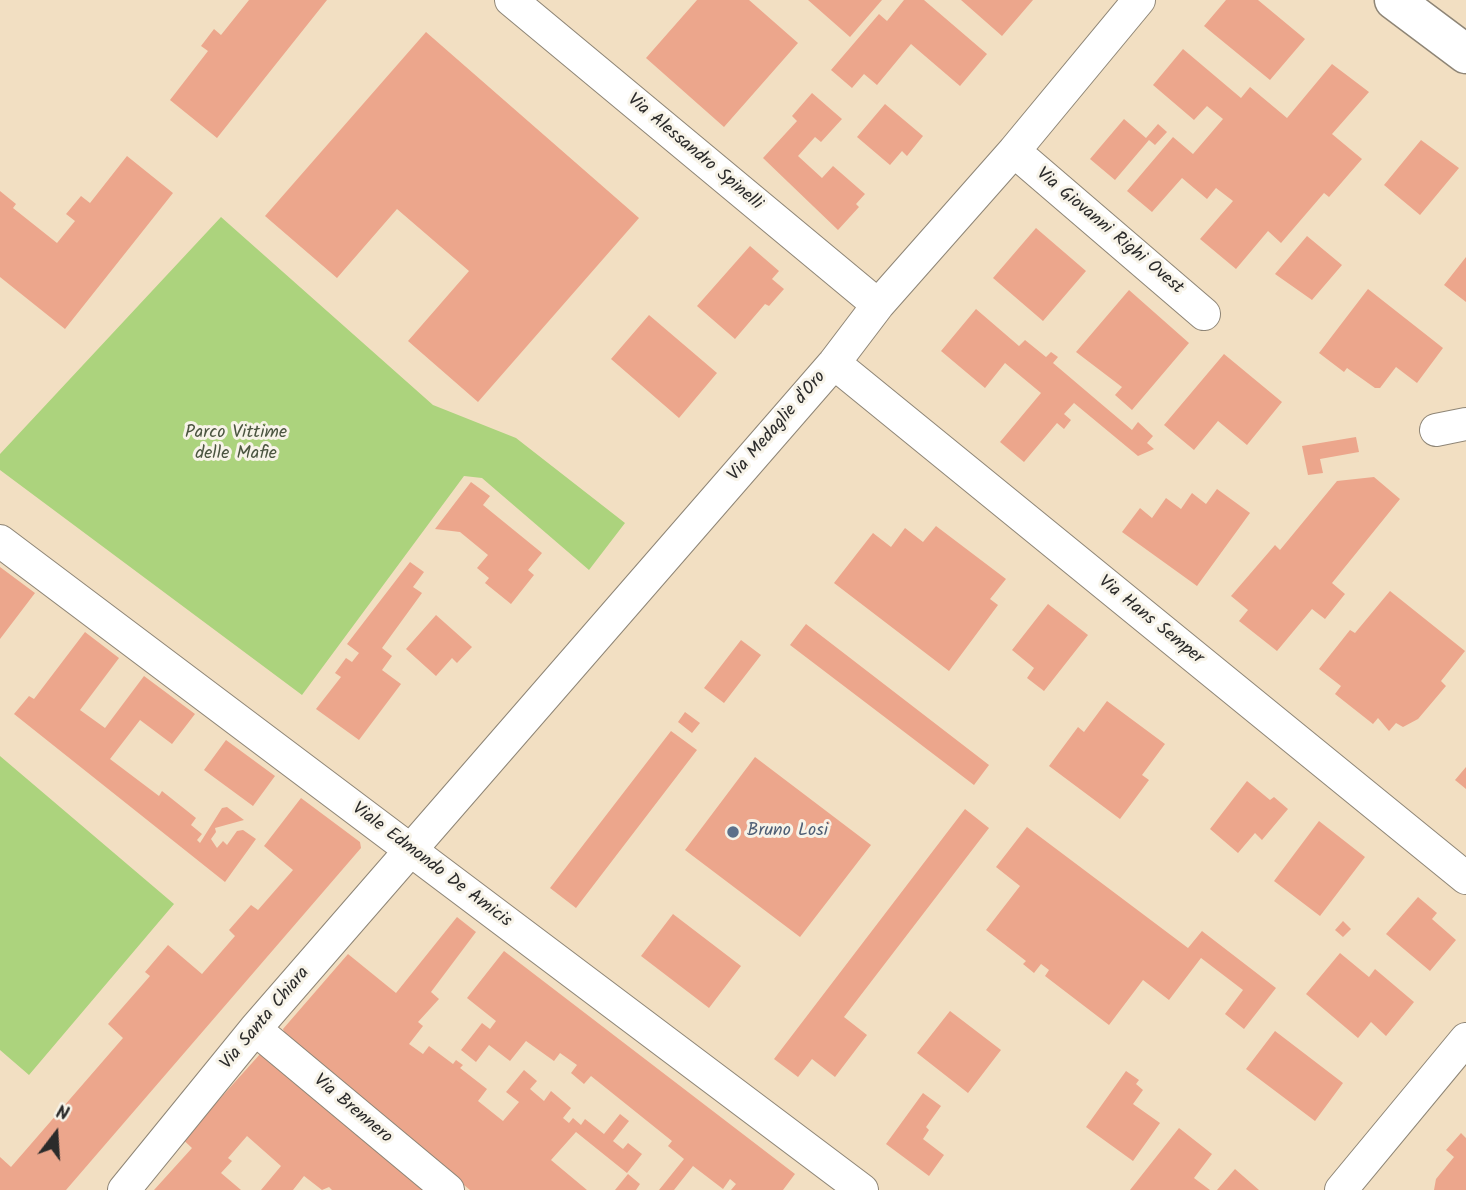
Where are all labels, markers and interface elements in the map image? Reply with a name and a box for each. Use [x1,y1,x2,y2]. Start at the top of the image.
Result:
street label: Via Alessandro Spinelli [622,90,766,216]
street label: Via Giovanni Righi Ovest [1031,164,1187,300]
street label: Via Medaglie d'Oro [724,368,832,486]
park label: Parco Vittime delle Mafie [185,423,287,466]
street label: Via Hans Semper [1093,572,1207,670]
street label: Viale Edmondo De Amicis [347,799,515,933]
place label: Bruno Losi [747,821,828,843]
marker: Bruno Losi [725,824,741,840]
street label: Via Santa Chiara [217,963,315,1075]
street label: Via Brennero [308,1071,396,1149]
text: N [52,1098,72,1130]
north arrow [21,1099,91,1169]

